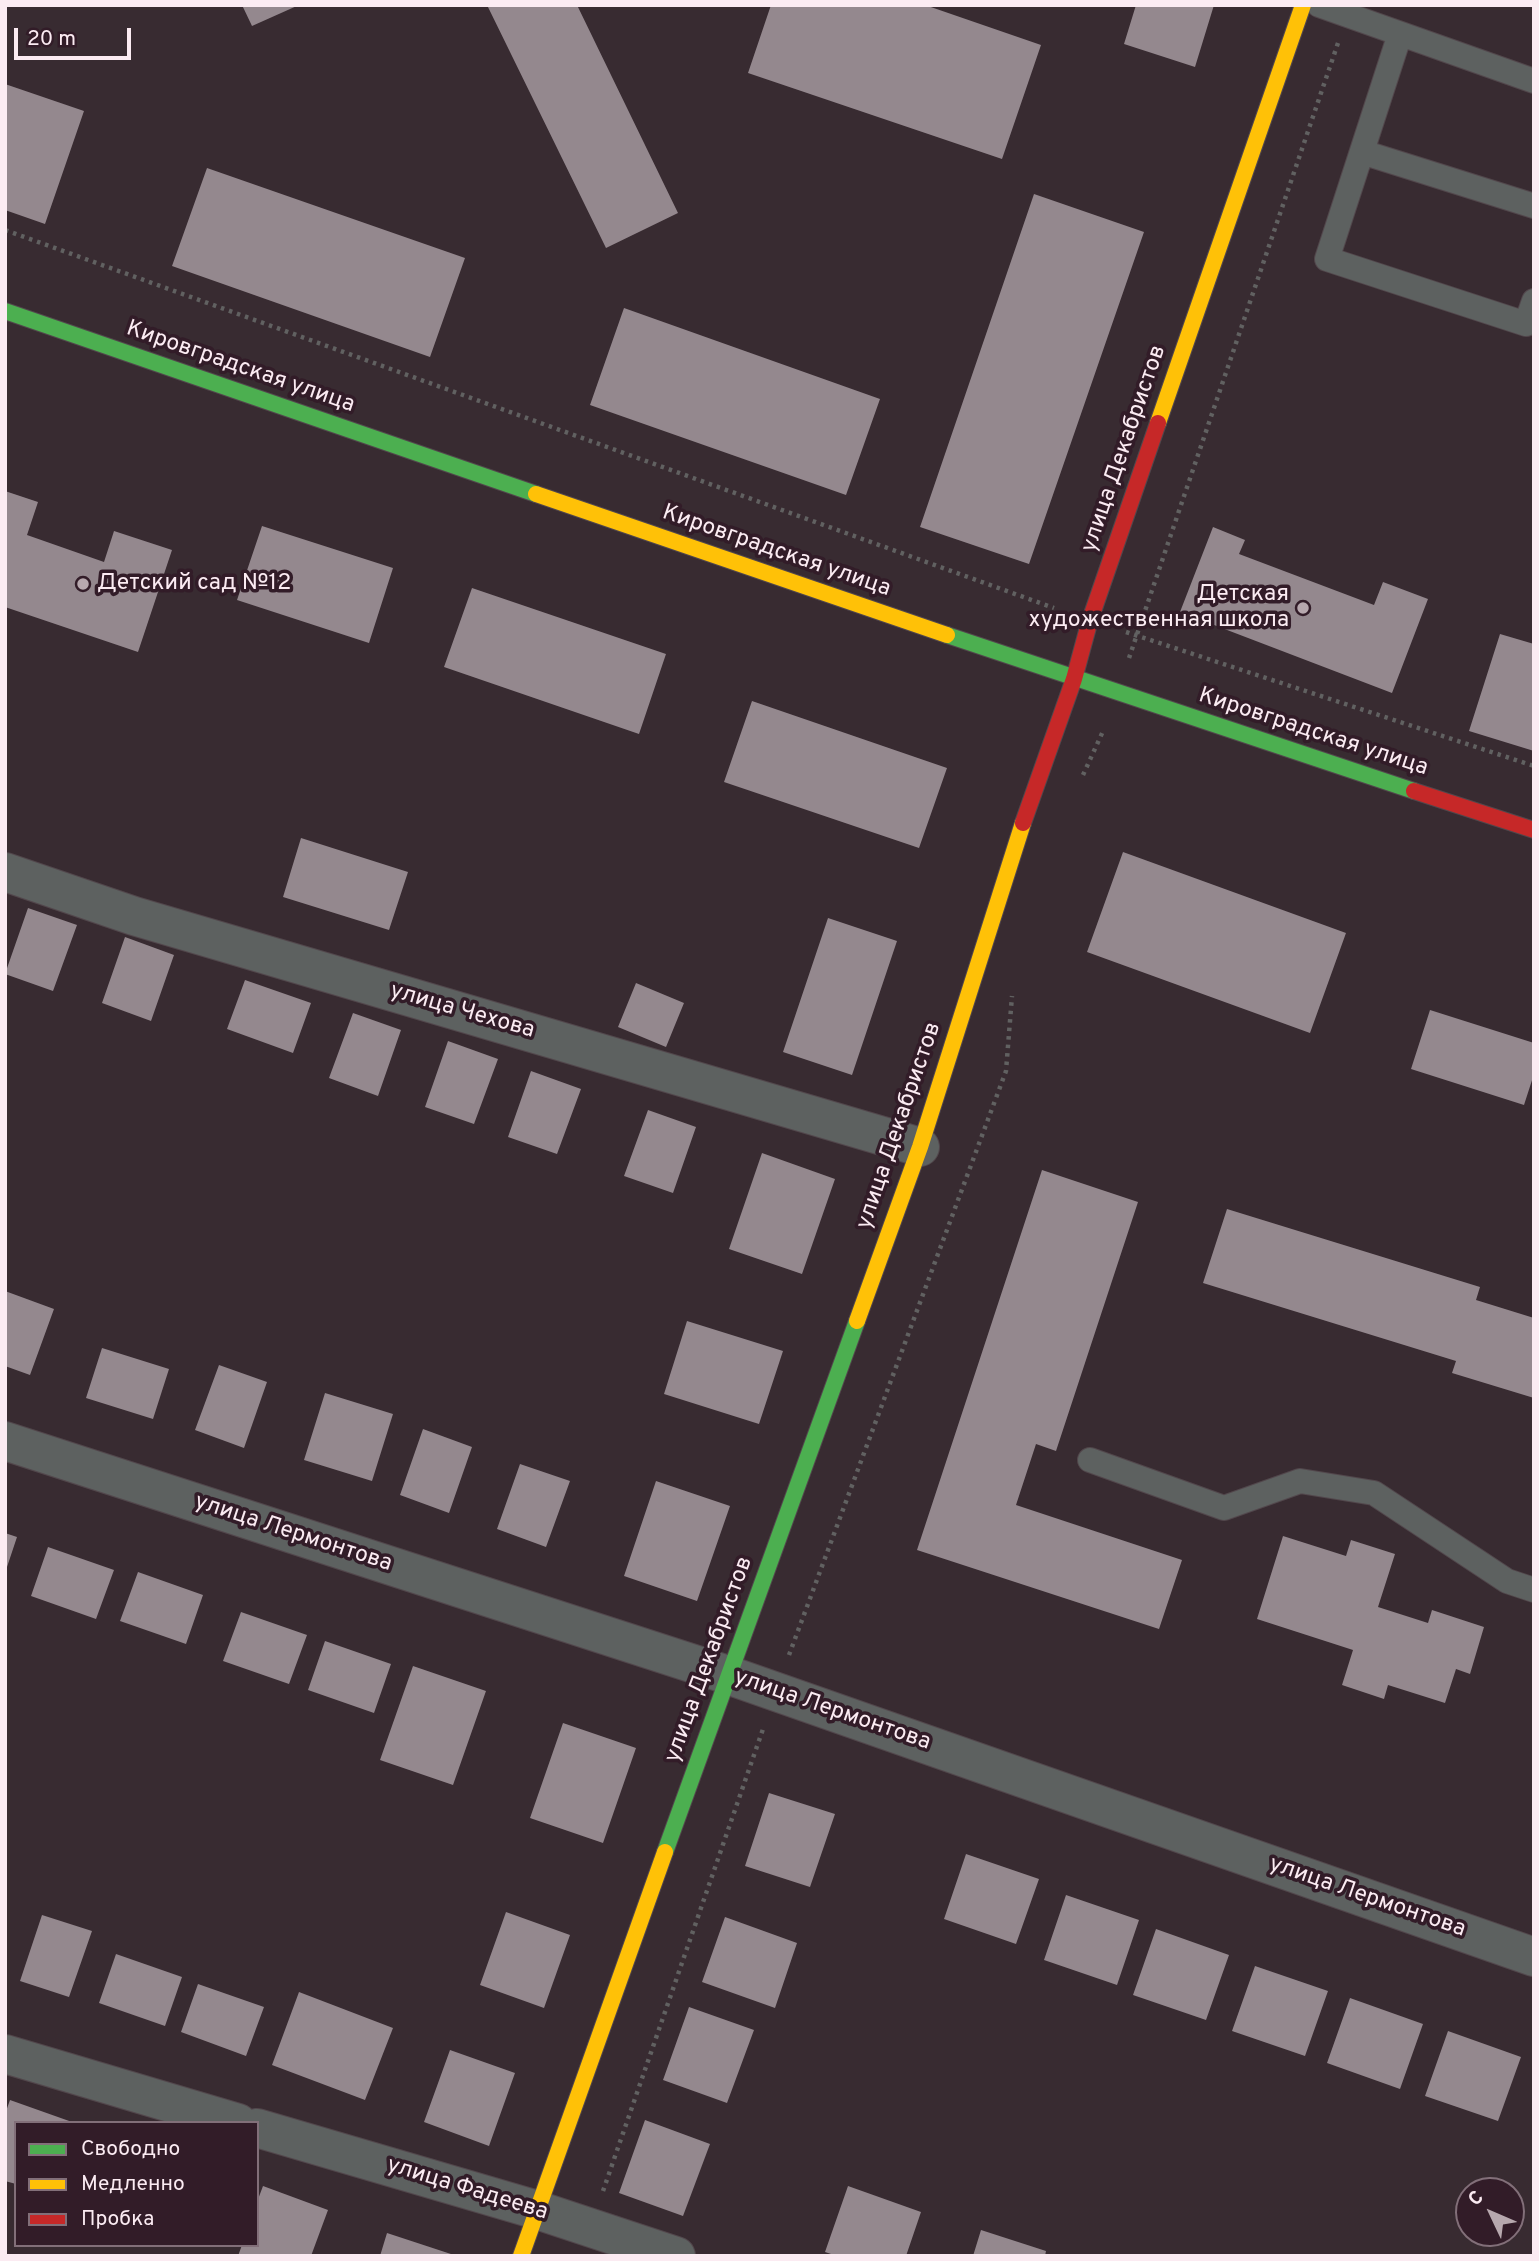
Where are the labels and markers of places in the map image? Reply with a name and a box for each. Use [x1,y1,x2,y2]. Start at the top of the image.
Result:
place label: Детский сад №12 [97,570,291,598]
marker: Детский сад №12 [75,576,91,592]
place label: Детская художественная школа [1029,581,1289,635]
marker: Детская художественная школа [1295,600,1311,616]

